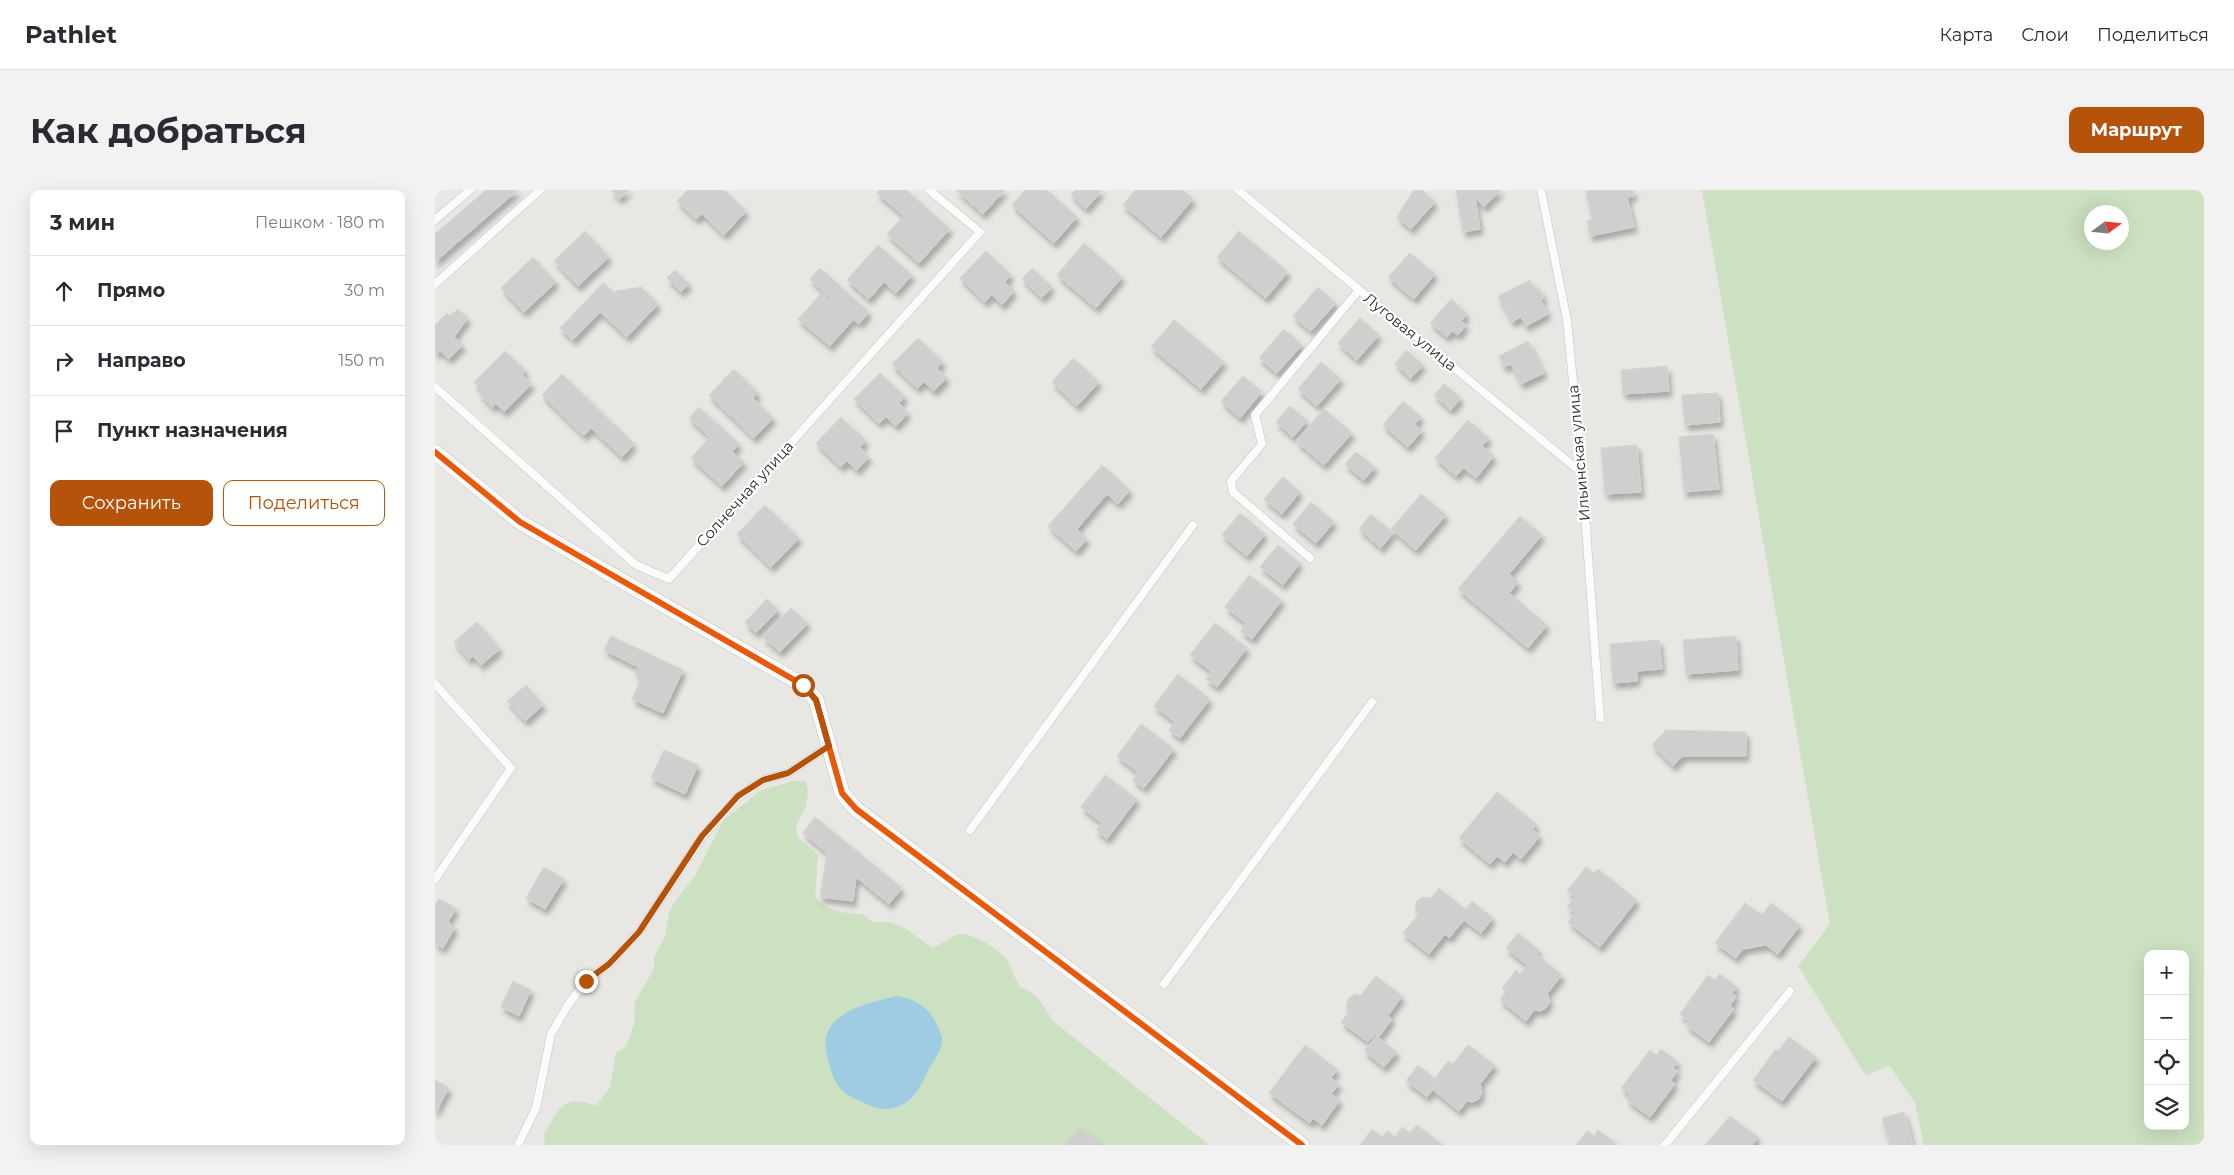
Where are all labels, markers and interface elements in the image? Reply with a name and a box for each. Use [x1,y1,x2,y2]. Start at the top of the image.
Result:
text: Pathlet [25,20,117,49]
text: Карта [1939,24,1993,46]
text: Слои [2021,24,2069,46]
text: Поделиться [2097,24,2209,46]
button: Маршрут [2069,107,2204,153]
text: Как добраться [30,109,307,152]
north arrow [2084,205,2129,250]
text: 3 мин [50,210,115,235]
text: Пешком · 180 m [255,213,385,232]
icon: ahead [50,277,78,305]
text: Прямо [97,279,165,302]
text: 30 m [344,281,385,300]
street label: Луговая улица [1360,288,1461,375]
icon: right [50,347,78,375]
text: Направо [97,349,186,372]
text: 150 m [338,351,385,370]
street label: Ильинская улица [1563,384,1594,522]
icon: arrive [50,417,78,445]
text: Пункт назначения [97,419,288,442]
street label: Солнечная улица [692,437,797,551]
button: Сохранить [50,480,213,526]
button: Поделиться [223,480,385,526]
route start [792,674,815,697]
map controls [2144,950,2189,1130]
button: + [2144,950,2189,995]
route end [575,970,598,993]
button: − [2144,995,2189,1040]
button: locate [2144,1040,2189,1085]
button: layers [2144,1085,2189,1130]

